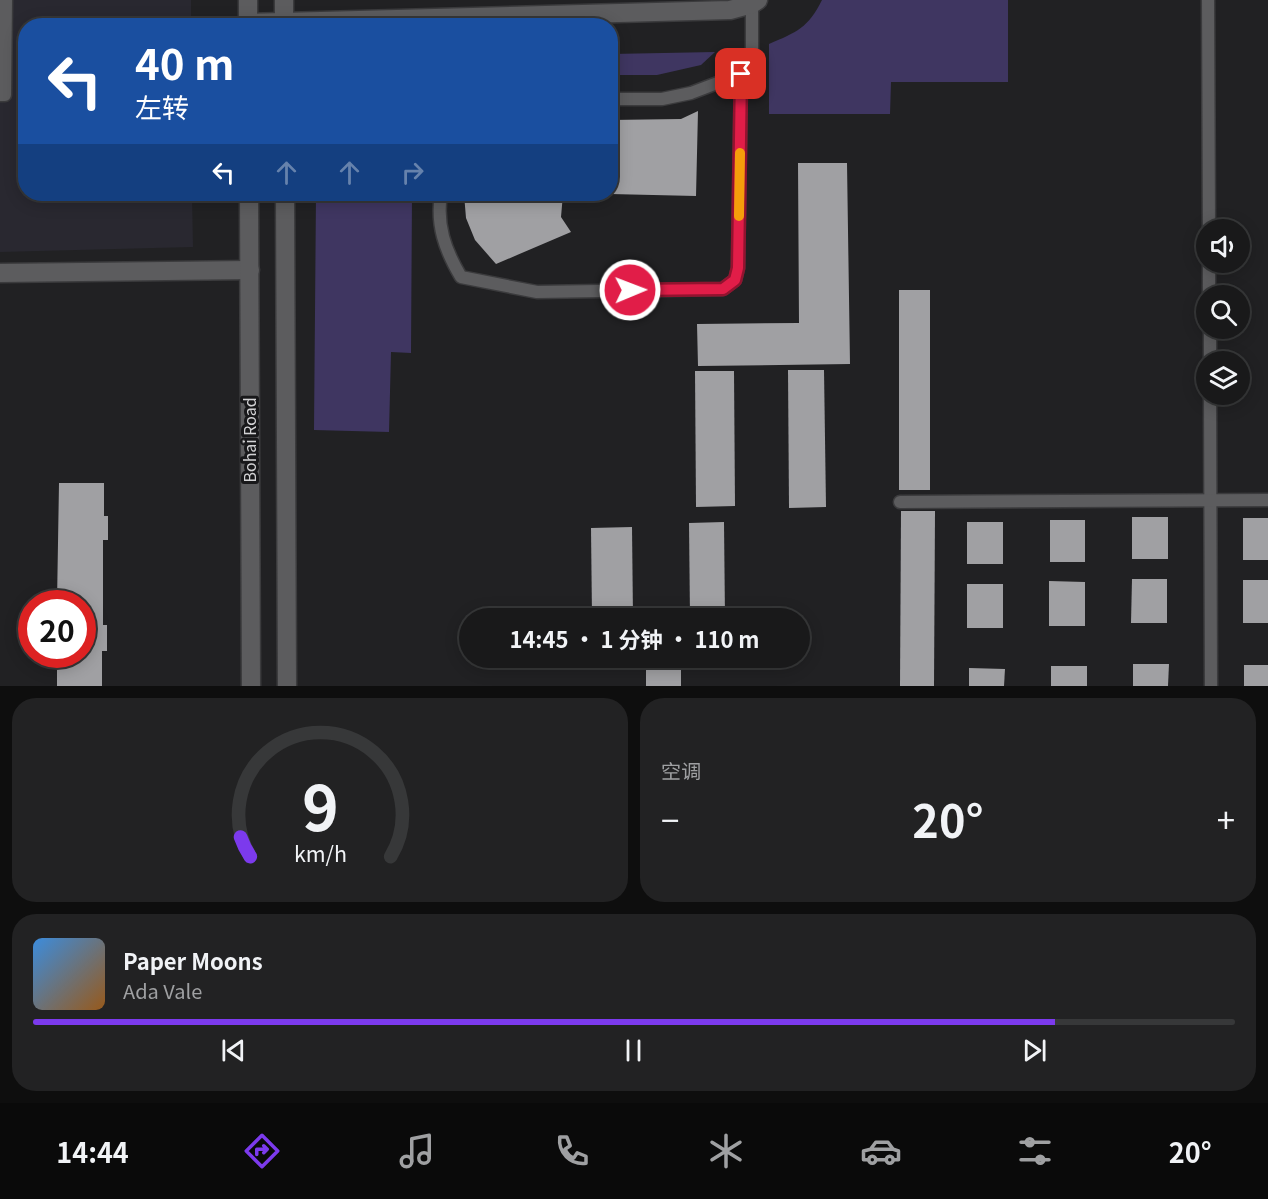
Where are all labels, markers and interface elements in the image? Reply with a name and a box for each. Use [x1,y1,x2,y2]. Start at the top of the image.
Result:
text: 40 m [135,31,235,92]
icon: left [36,42,114,120]
pin [715,48,766,99]
icon: arrive [724,57,757,90]
text: 左转 [135,87,189,126]
icon: left [207,156,240,189]
icon: ahead [270,156,303,189]
icon: ahead [333,156,366,189]
icon: right [396,156,429,189]
map controls [1196,219,1250,405]
button: sound [1196,219,1250,273]
position arrow [598,258,662,322]
button: search [1196,285,1250,339]
button: layers [1196,351,1250,405]
street label: Bohai Road [237,397,261,483]
speed limit sign: 20 [18,590,96,668]
text: 14:45 · 1 分钟 · 110 m [509,622,760,654]
text: 空调 [661,756,701,785]
text: 9 [302,759,338,849]
text: 20° [912,786,984,851]
text: − [661,795,679,843]
text: + [1217,795,1235,843]
text: km/h [293,837,347,868]
text: Paper Moons [123,944,263,976]
text: Ada Vale [123,976,202,1005]
icon: previous [217,1034,250,1067]
icon: pause [617,1034,650,1067]
icon: next [1018,1034,1051,1067]
icon: directions [241,1130,283,1172]
icon: music [396,1130,438,1172]
icon: phone [551,1130,593,1172]
icon: climate [705,1130,747,1172]
icon: car [860,1130,902,1172]
icon: filters [1014,1130,1056,1172]
text: 14:44 [56,1132,129,1171]
text: 20° [1169,1132,1212,1171]

